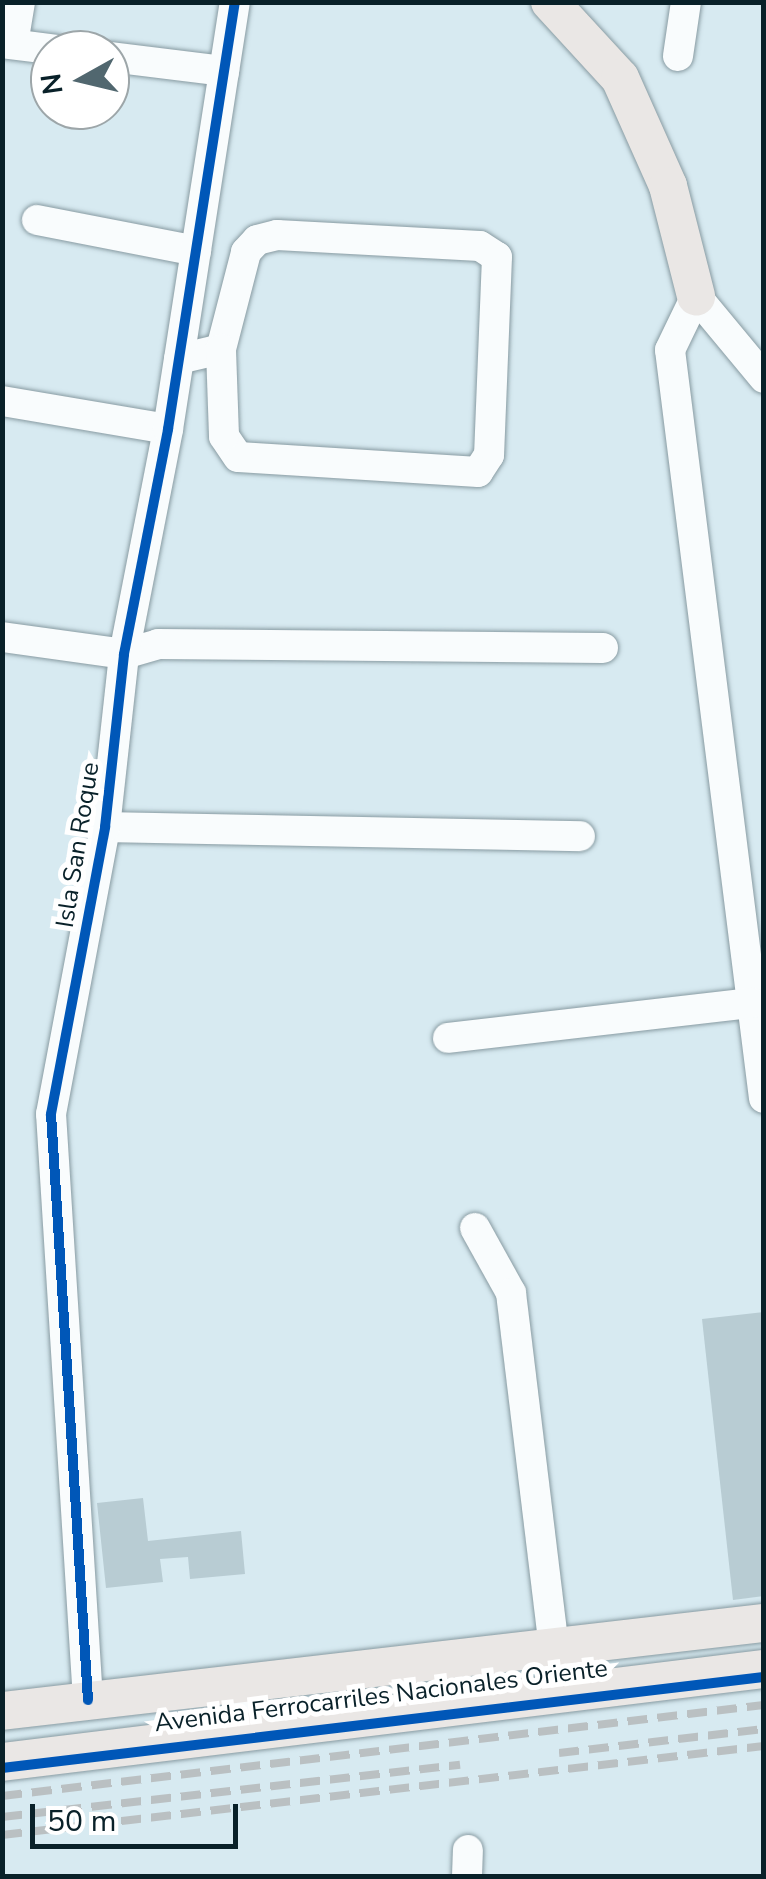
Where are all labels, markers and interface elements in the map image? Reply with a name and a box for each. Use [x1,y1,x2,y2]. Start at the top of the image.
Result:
north arrow [30,30,130,130]
text: N [32,71,73,97]
street label: Isla San Roque [50,760,106,930]
street label: Avenida Ferrocarriles Nacionales Oriente [153,1653,609,1739]
scale bar [35,1784,242,1846]
text: 50 m [47,1801,116,1842]

